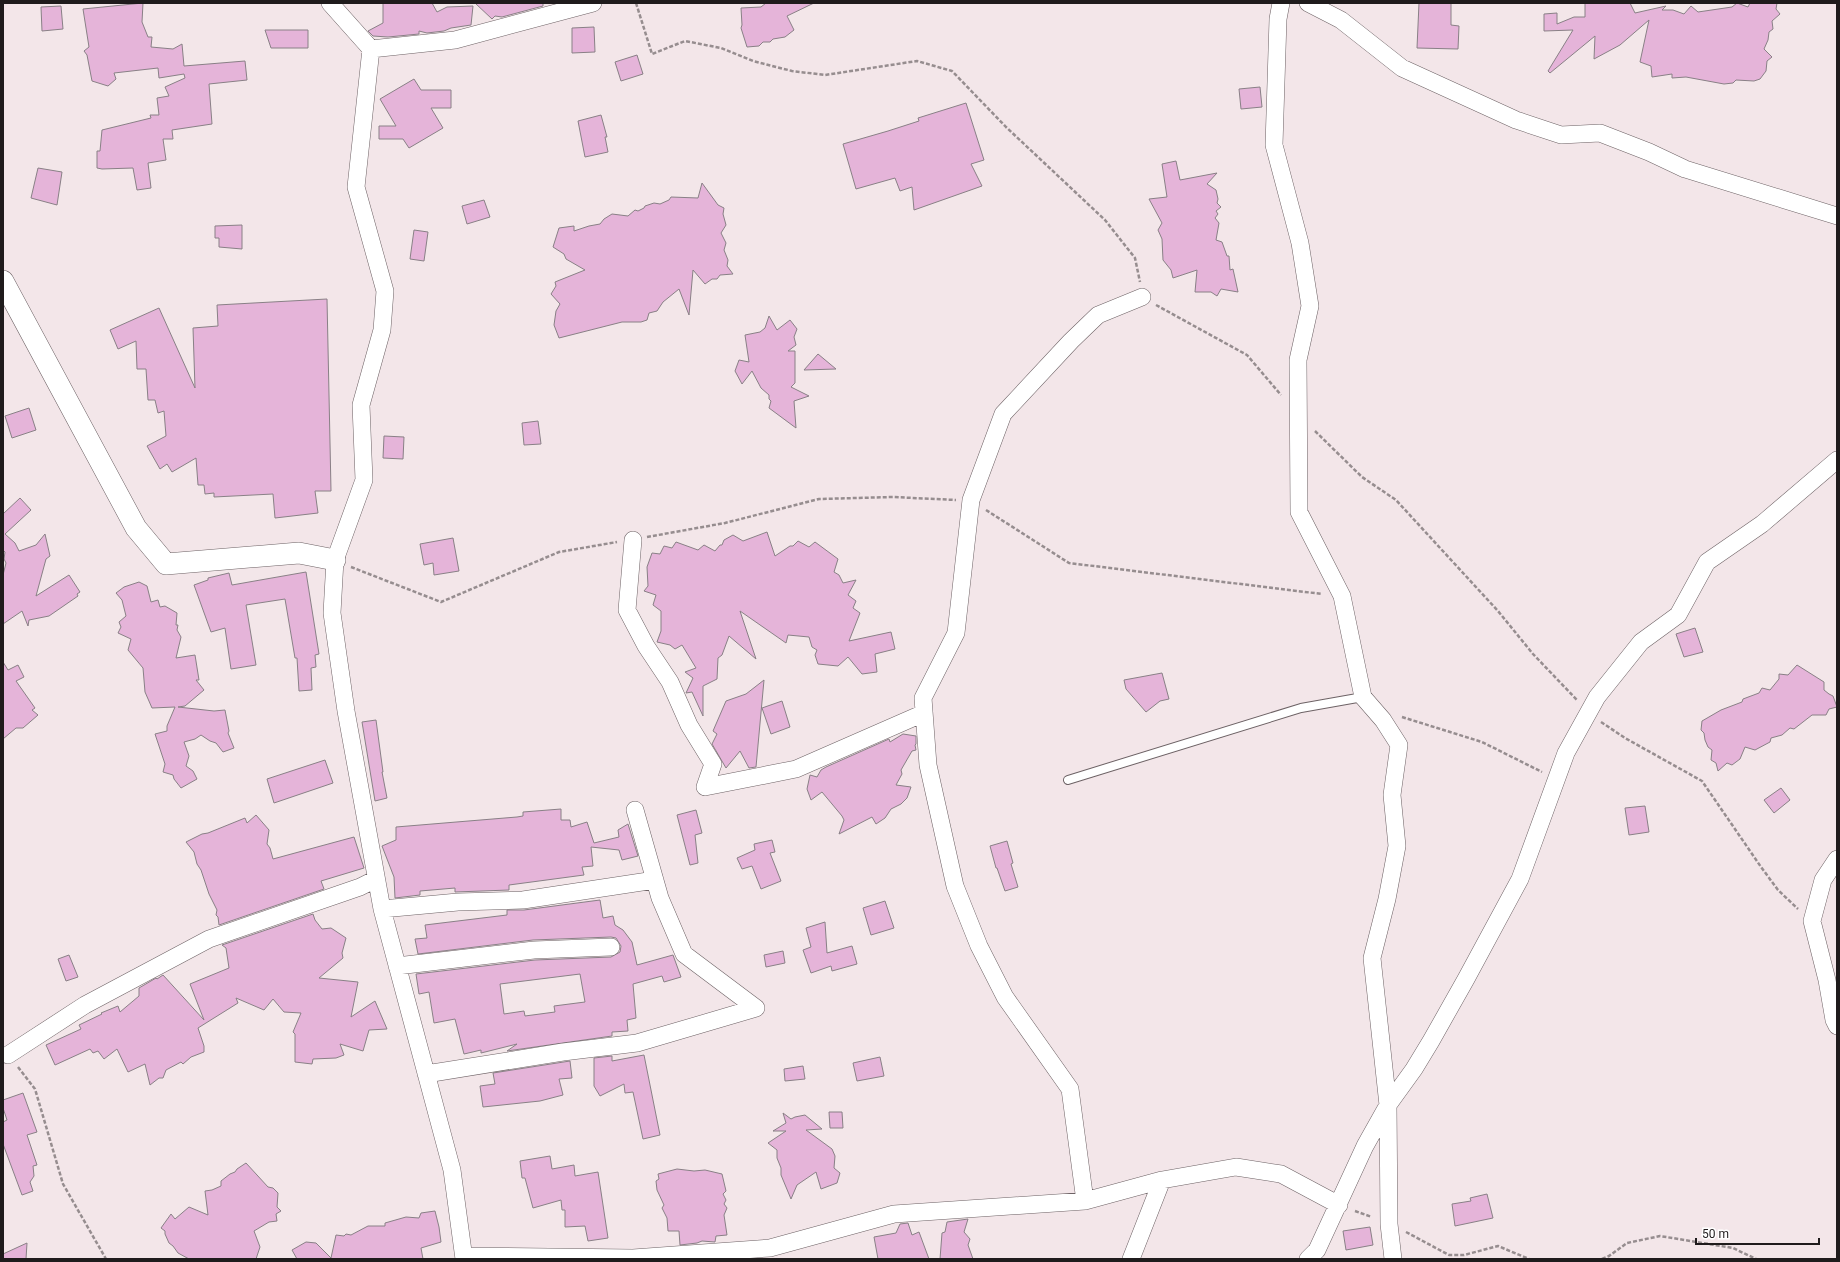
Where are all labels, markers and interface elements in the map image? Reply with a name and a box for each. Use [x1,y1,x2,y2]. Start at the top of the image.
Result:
scale bar [1696,1220,1819,1246]
text: 50 m [1702,1227,1729,1241]

